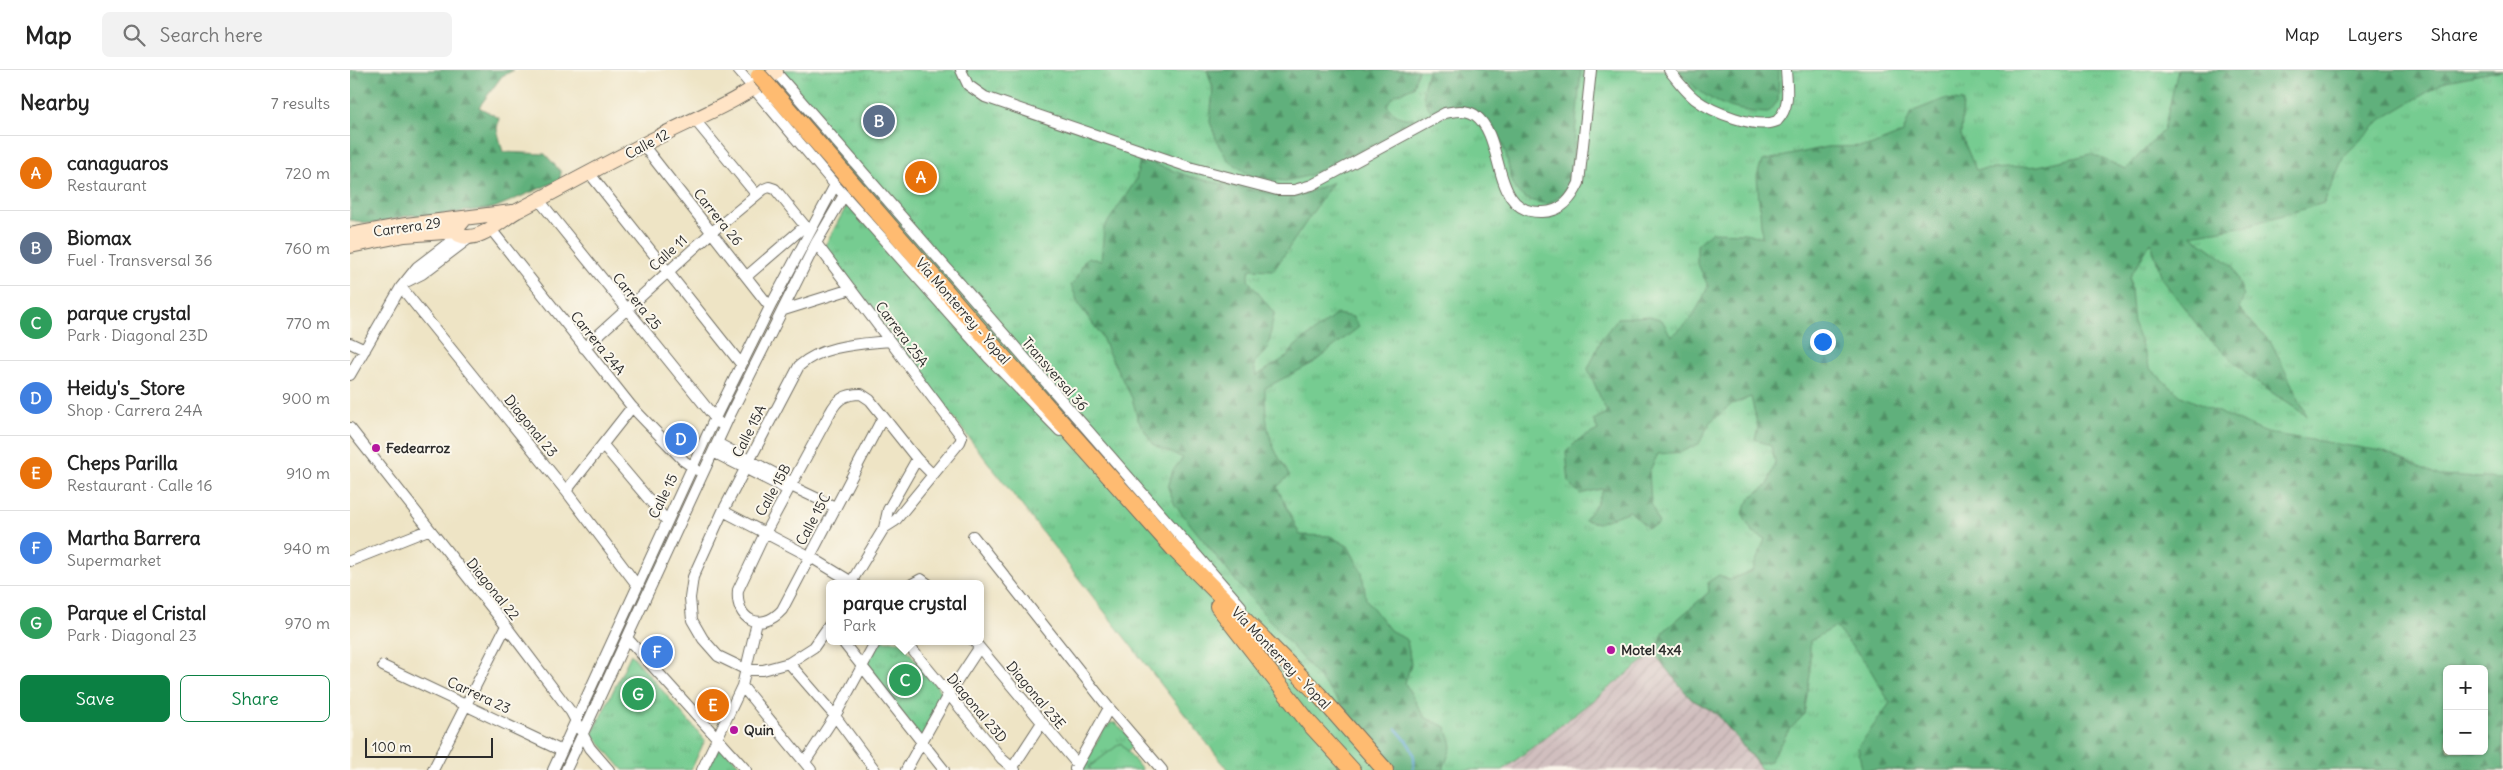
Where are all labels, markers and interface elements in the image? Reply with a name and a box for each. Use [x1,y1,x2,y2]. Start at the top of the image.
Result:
search box [102,12,452,57]
text: Map [25,20,72,50]
icon: search [120,21,148,49]
text: Search here [160,23,263,47]
text: Map [2284,23,2319,46]
text: Layers [2347,23,2403,46]
text: Share [2431,23,2478,46]
text: Nearby [20,89,90,116]
text: 7 results [271,93,330,113]
pin: B [863,102,895,140]
street label: Calle 12 [622,125,672,163]
text: canaguaros [67,151,169,175]
pin: A [905,158,937,196]
text: A [31,163,41,183]
text: 720 m [285,163,330,183]
text: Restaurant [67,175,147,195]
street label: Carrera 26 [690,185,746,249]
street label: Carrera 29 [372,213,442,241]
text: Biomax [67,226,131,250]
street label: Calle 11 [645,231,691,275]
text: B [31,238,41,258]
text: 760 m [285,238,330,258]
text: Fuel · Transversal 36 [67,250,212,270]
street label: Vía Monterrey - Yopal [912,254,1014,368]
street label: Carrera 25 [609,269,665,333]
street label: Carrera 25A [872,298,932,370]
text: parque crystal [67,301,191,325]
street label: Carrera 24A [567,307,629,379]
text: C [31,313,41,333]
text: 770 m [286,313,330,333]
text: Park · Diagonal 23D [67,325,208,345]
your location [1810,329,1836,355]
street label: Transversal 36 [1018,334,1092,414]
text: Heidy's_Store [67,376,185,400]
text: D [30,388,42,408]
text: 900 m [282,388,330,408]
street label: Diagonal 23 [500,391,562,461]
text: Shop · Carrera 24A [67,400,202,420]
street label: Calle 15A [728,402,770,460]
pin: D [665,420,697,458]
place label: Fedearroz [386,439,450,457]
marker: Fedearroz [370,442,382,454]
text: Cheps Parilla [67,451,178,475]
street label: Calle 15B [751,461,795,519]
text: E [31,463,41,483]
text: 910 m [286,463,330,483]
street label: Calle 15 [644,471,682,521]
text: Restaurant · Calle 16 [67,475,212,495]
street label: Calle 15C [792,490,834,548]
text: Martha Barrera [67,526,200,550]
text: F [31,538,41,558]
text: 940 m [283,538,330,558]
text: Supermarket [67,550,161,570]
street label: Diagonal 22 [463,554,524,624]
popup [826,580,984,645]
text: parque crystal [843,591,967,615]
text: Parque el Cristal [67,601,206,625]
street label: Vía Monterrey - Yopal [1228,603,1334,713]
text: G [30,613,42,633]
text: 970 m [285,613,330,633]
text: Park [843,615,876,635]
text: Park · Diagonal 23 [67,625,197,645]
pin: F [641,633,673,671]
place label: Motel 4x4 [1621,641,1682,659]
marker: Motel 4x4 [1605,644,1617,656]
street label: Diagonal 23E [1002,657,1070,733]
pin: C [889,661,921,699]
map controls [2443,665,2488,755]
button: + [2443,665,2488,710]
street label: Diagonal 23D [943,670,1011,746]
street label: Carrera 23 [444,672,514,718]
button: Save [20,675,170,722]
button: Share [180,675,330,722]
pin: G [622,675,654,713]
pin: E [697,686,729,724]
button: − [2443,710,2488,755]
place label: Quin [744,721,774,739]
marker: Quin [728,724,740,736]
scale bar [365,735,492,758]
text: 100 m [372,738,412,756]

